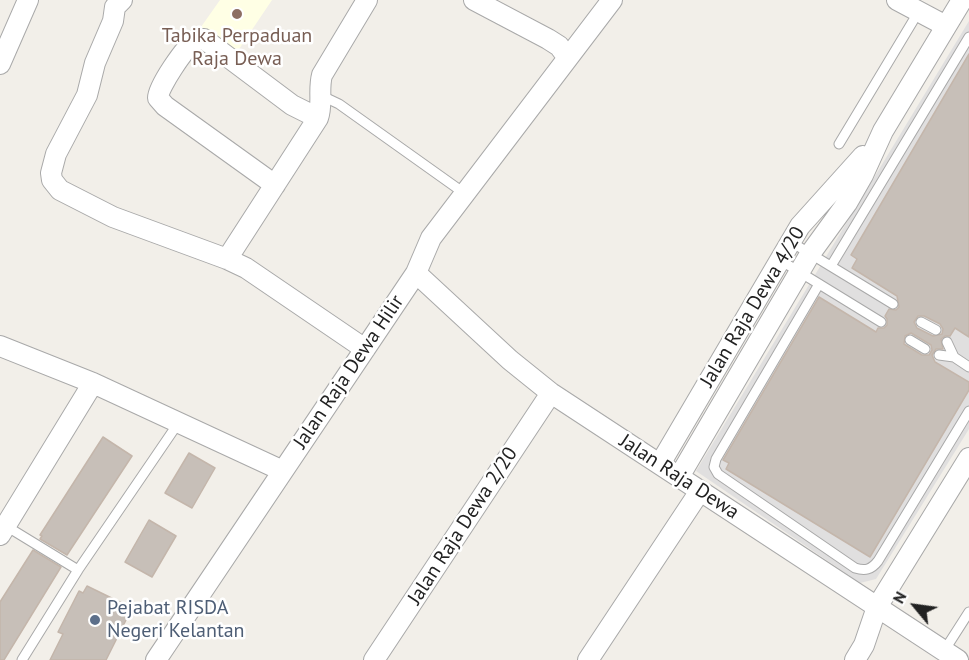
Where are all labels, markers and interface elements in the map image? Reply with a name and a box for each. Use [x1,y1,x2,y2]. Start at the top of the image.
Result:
marker: Tabika Perpaduan Raja Dewa [230,7,244,21]
place label: Tabika Perpaduan Raja Dewa [162,24,312,71]
street label: Jalan Raja Dewa 4/20 [696,222,810,392]
street label: Jalan Raja Dewa Hilir [289,291,409,453]
street label: Jalan Raja Dewa [615,429,743,525]
street label: Jalan Raja Dewa 2/20 [403,443,523,609]
north arrow [885,576,945,636]
text: N [888,588,911,607]
place label: Pejabat RISDA Negeri Kelantan [107,596,245,643]
marker: Pejabat RISDA Negeri Kelantan [88,613,102,627]

